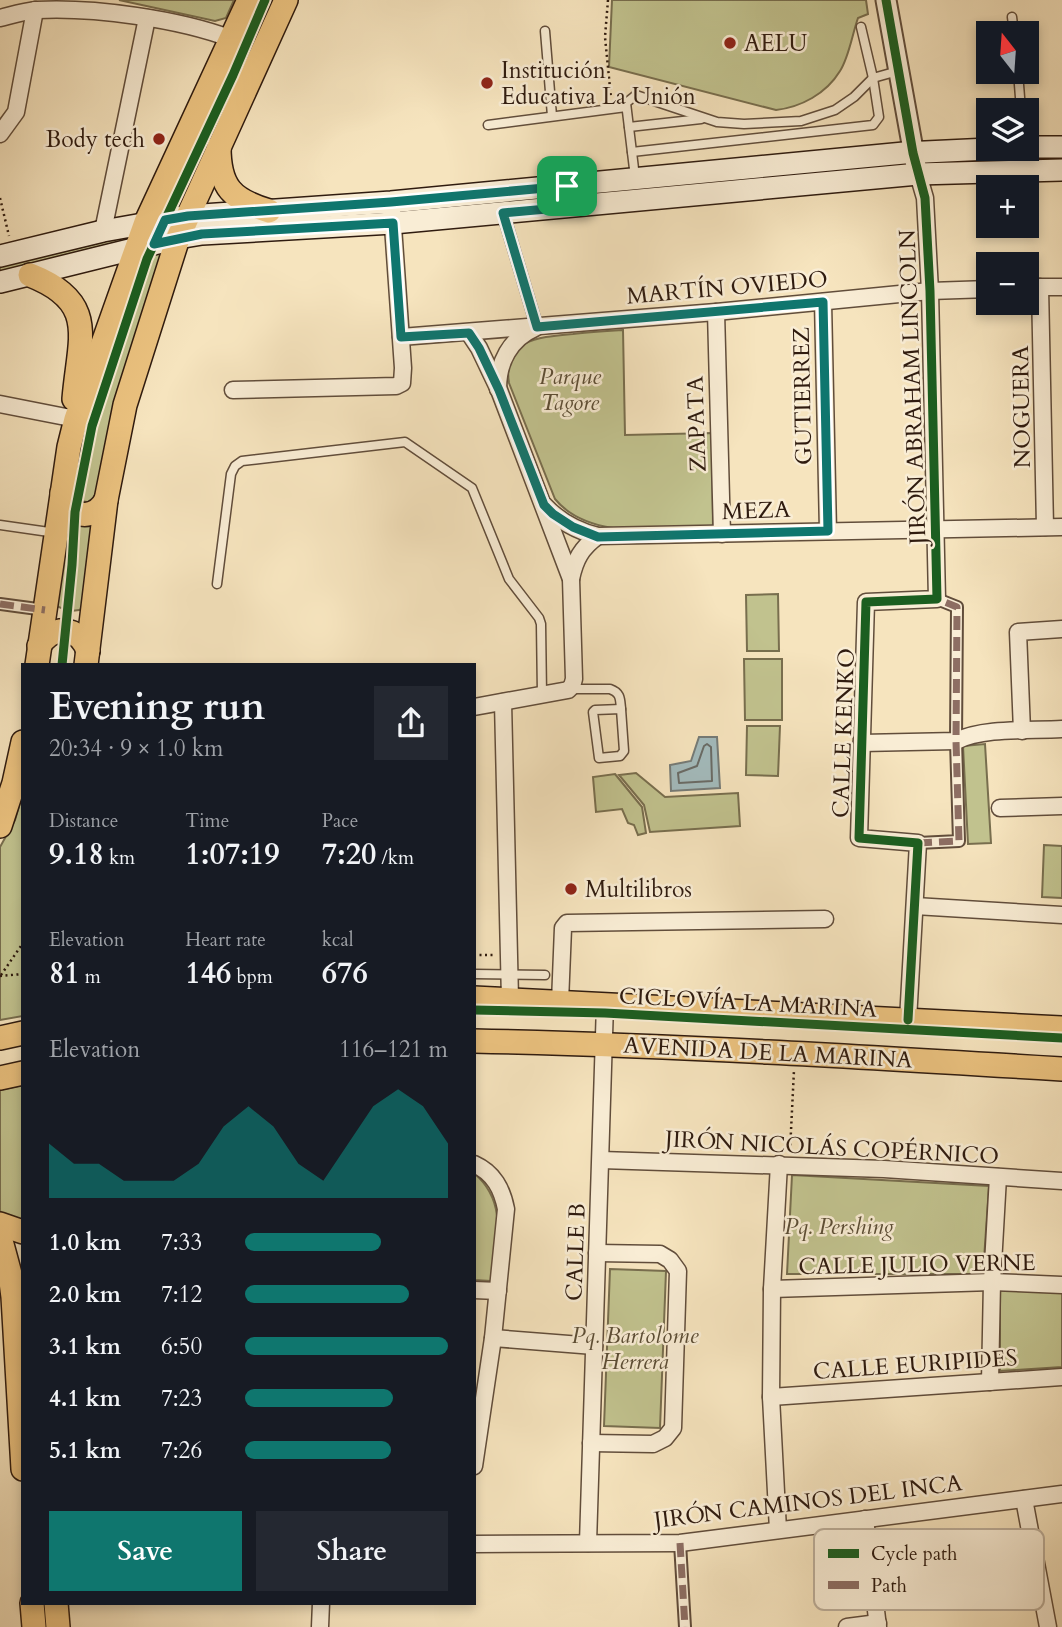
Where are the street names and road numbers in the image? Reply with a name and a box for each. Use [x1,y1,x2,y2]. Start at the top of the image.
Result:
street label: JIRÓN ABRAHAM LINCOLN [890,228,934,548]
street label: MARTÍN OVIEDO [625,263,829,312]
street label: GUTIERREZ [786,327,819,465]
street label: NOGUERA [1005,345,1038,469]
street label: ZAPATA [679,375,714,472]
street label: MEZA [721,494,791,527]
street label: CALLE KENKO [825,647,862,819]
street label: CICLOVÍA LA MARINA [618,980,878,1025]
street label: AVENIDA DE LA MARINA [623,1029,914,1076]
street label: JIRÓN NICOLÁS COPÉRNICO [661,1122,1000,1172]
street label: CALLE B [558,1203,593,1301]
street label: CALLE JULIO VERNE [798,1247,1036,1282]
street label: CALLE EURIPIDES [812,1342,1018,1387]
street label: JIRÓN CAMINOS DEL INCA [649,1466,965,1536]

